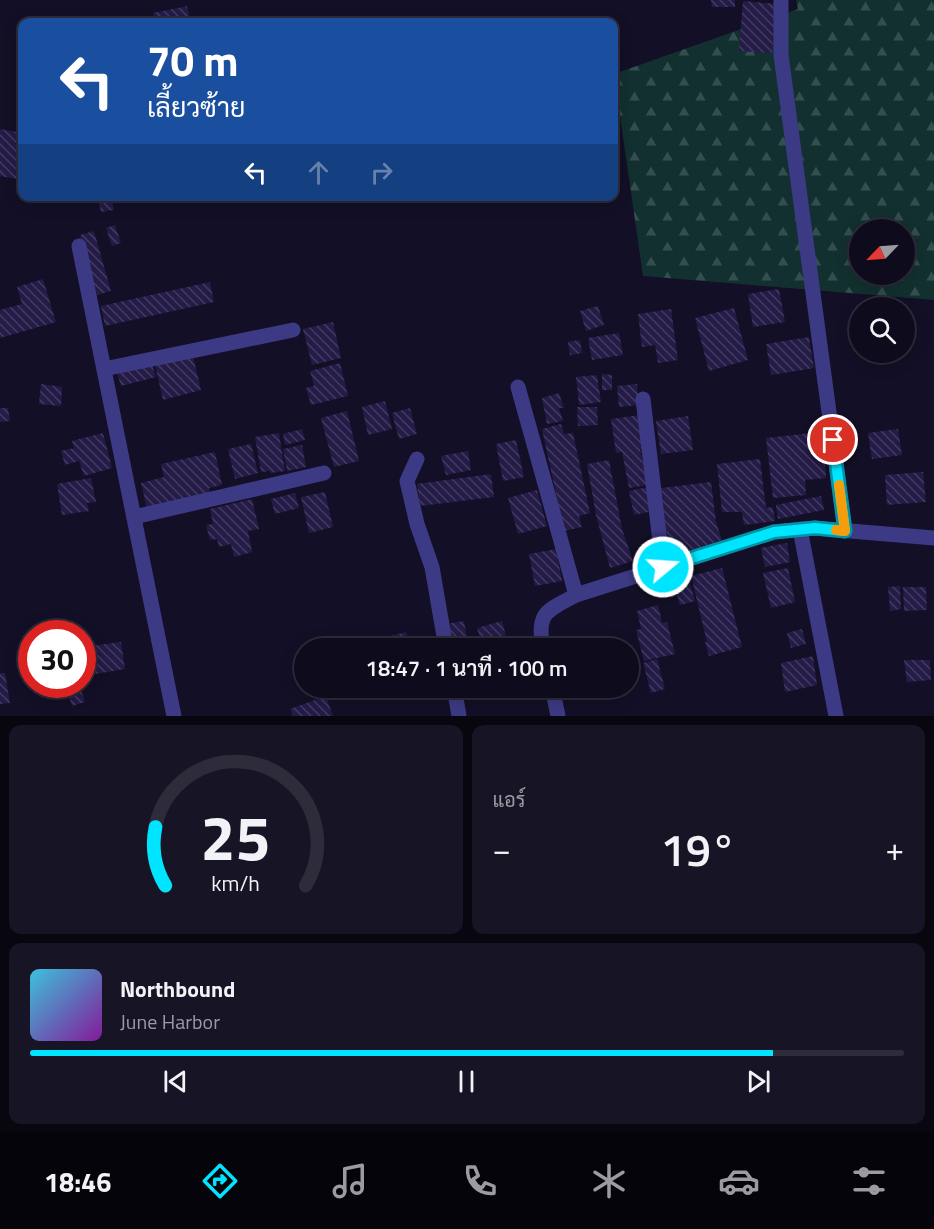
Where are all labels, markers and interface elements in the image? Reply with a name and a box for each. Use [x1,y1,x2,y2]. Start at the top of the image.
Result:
text: 70 m [147,28,239,92]
icon: left [48,42,126,120]
text: เลี้ยวซ้าย [147,86,245,127]
icon: left [239,156,272,189]
icon: ahead [302,156,335,189]
icon: right [365,156,398,189]
north arrow [849,219,915,285]
map controls [849,219,915,363]
button: search [849,297,915,363]
pin [807,414,858,465]
icon: arrive [816,423,849,456]
position arrow [631,535,695,599]
speed limit sign: 30 [18,620,96,698]
text: 18:47 · 1 นาที · 100 m [366,651,567,685]
text: แอร์ [493,784,526,815]
text: 25 [201,789,271,884]
text: 19° [660,815,736,883]
text: − [493,824,511,874]
text: + [886,824,904,874]
text: km/h [211,868,260,900]
text: Northbound [120,972,235,1006]
text: June Harbor [120,1006,220,1037]
icon: previous [159,1065,192,1098]
icon: pause [450,1065,483,1098]
icon: next [742,1065,775,1098]
icon: directions [199,1160,241,1202]
icon: music [329,1160,371,1202]
icon: phone [459,1160,501,1202]
icon: climate [588,1160,630,1202]
icon: car [718,1160,760,1202]
icon: filters [848,1160,890,1202]
text: 18:46 [44,1161,111,1202]

